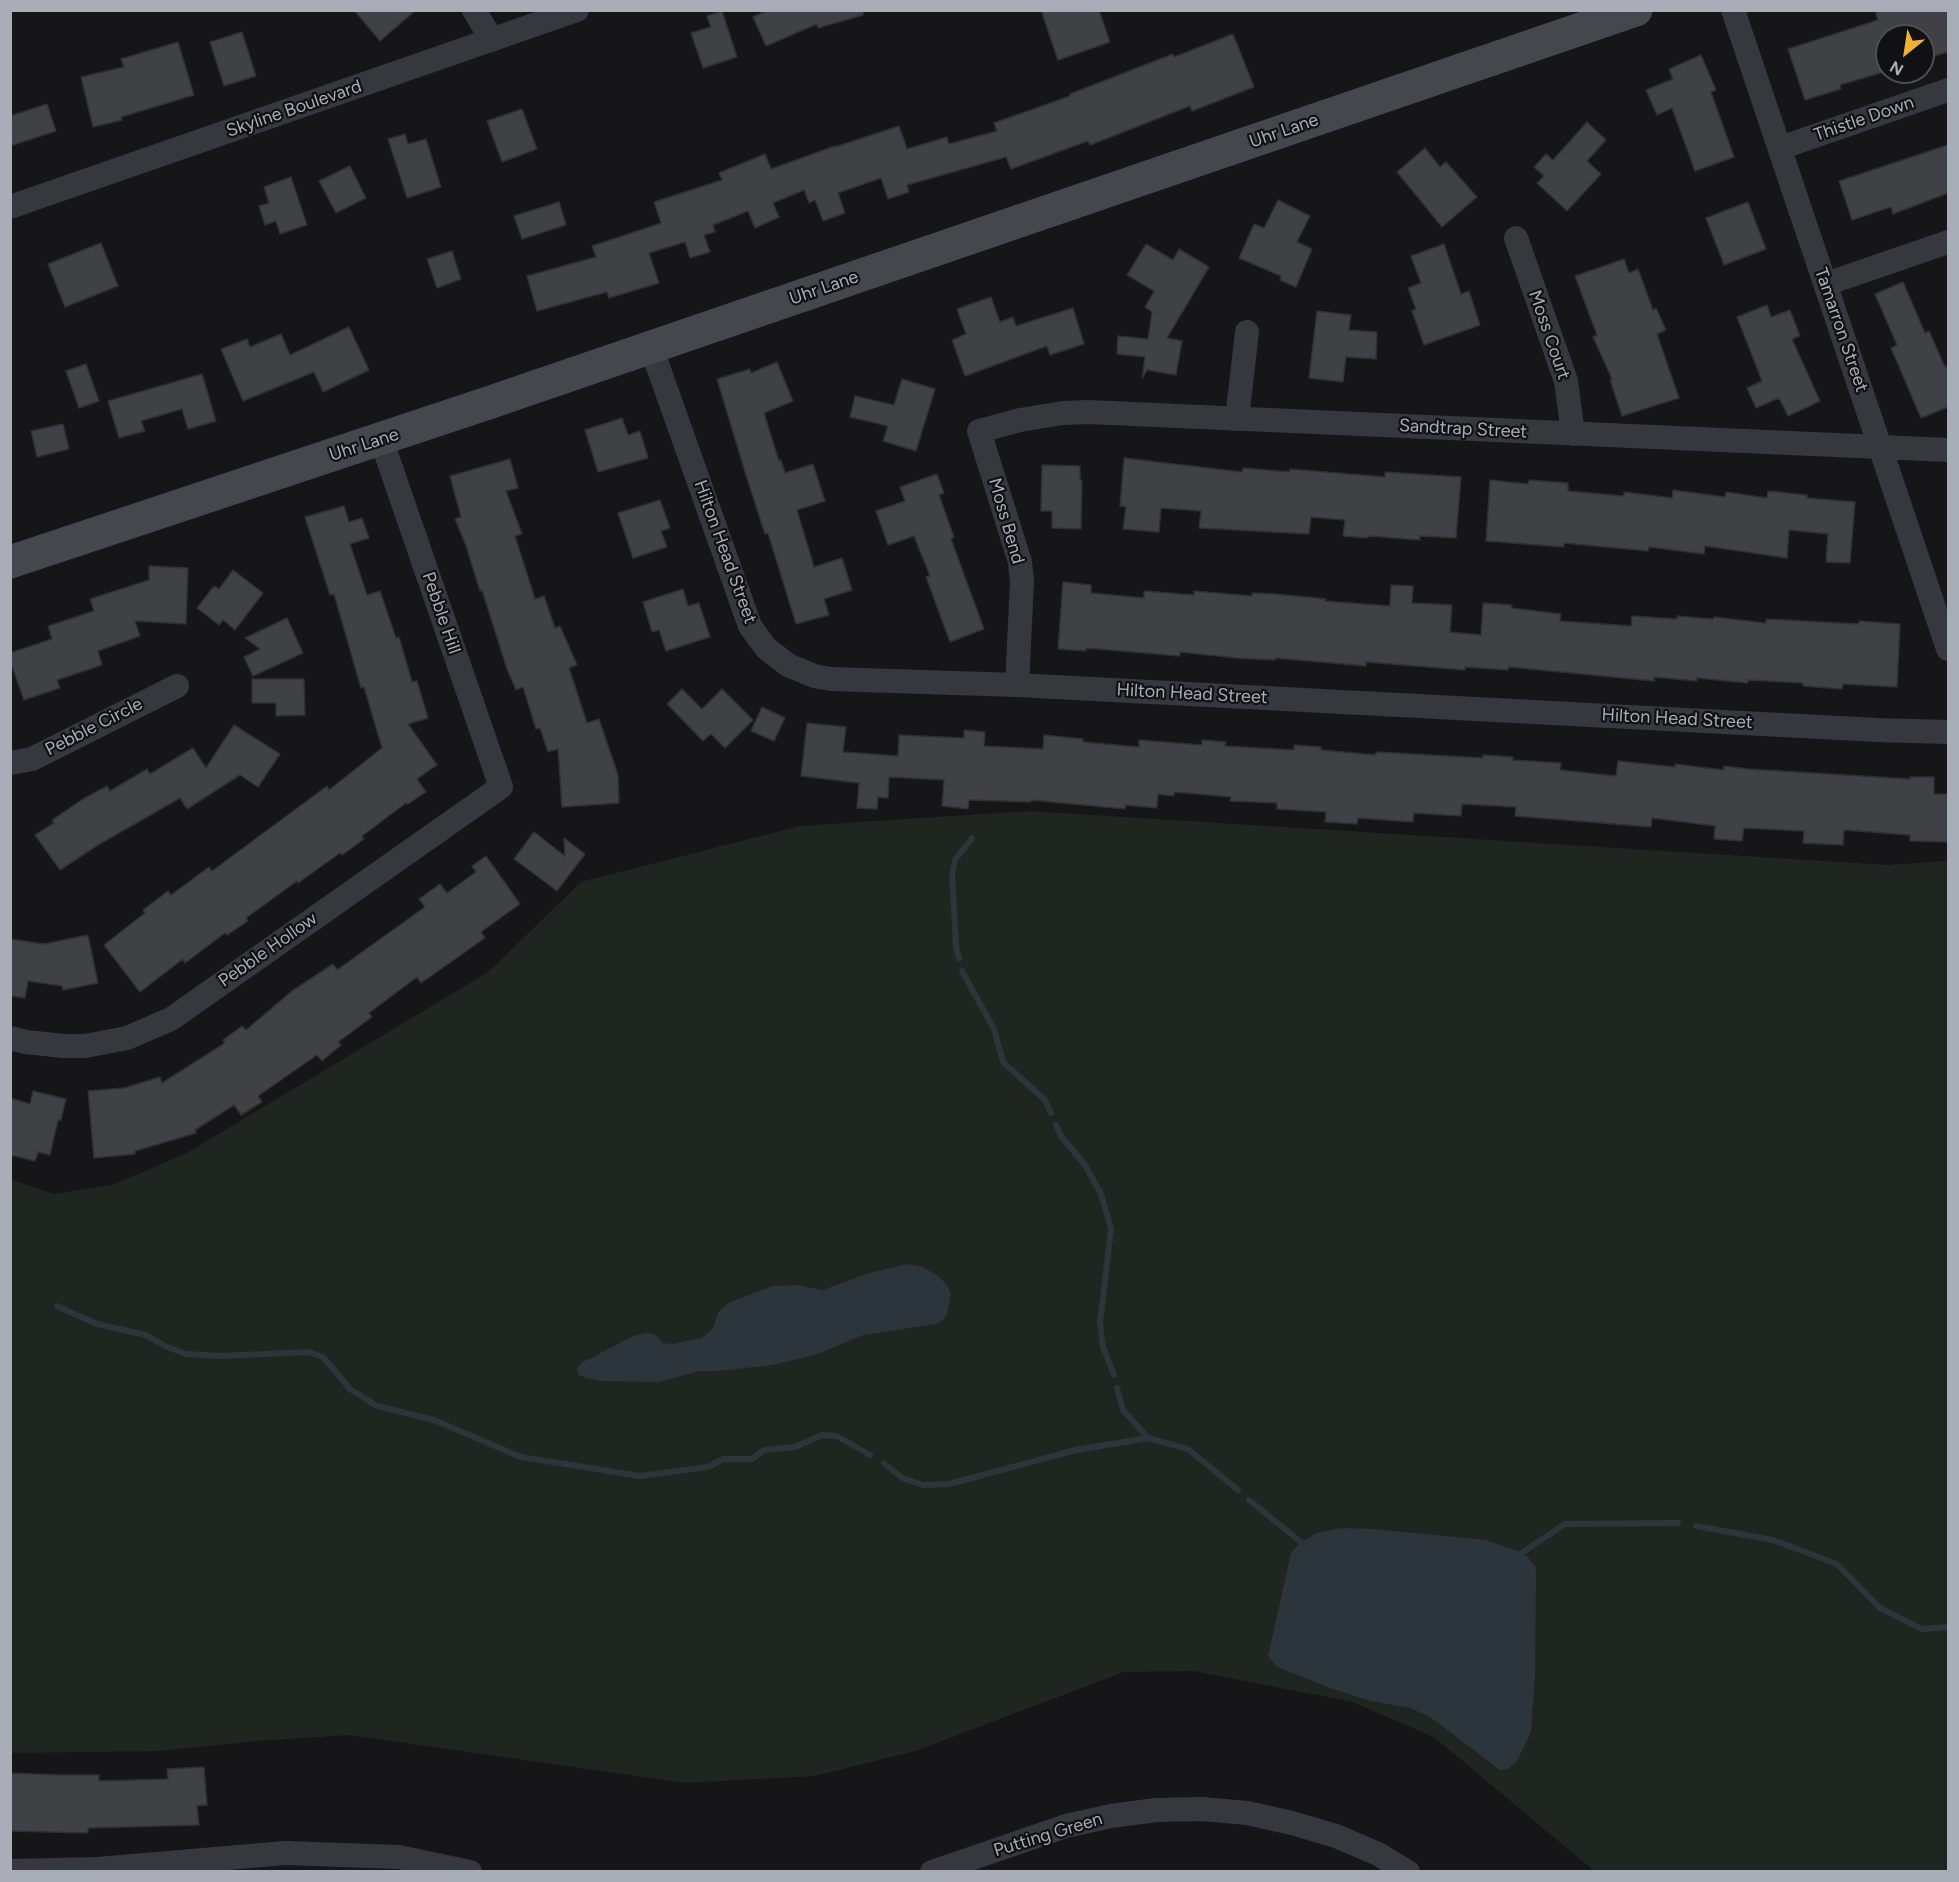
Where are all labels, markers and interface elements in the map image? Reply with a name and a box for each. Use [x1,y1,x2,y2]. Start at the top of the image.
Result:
north arrow [1875,24,1935,84]
text: N [1887,57,1907,80]
street label: Skyline Boulevard [223,76,365,142]
street label: Thistle Down [1811,92,1917,146]
street label: Uhr Lane [1247,109,1321,153]
street label: Tamarron Street [1810,265,1872,395]
street label: Uhr Lane [787,266,861,310]
street label: Moss Court [1524,287,1574,383]
street label: Sandtrap Street [1398,415,1528,443]
street label: Uhr Lane [327,424,401,466]
street label: Moss Bend [983,476,1029,566]
street label: Hilton Head Street [689,477,761,627]
street label: Pebble Hill [417,569,465,657]
street label: Hilton Head Street [1116,679,1268,709]
street label: Pebble Circle [42,693,146,761]
street label: Hilton Head Street [1601,704,1753,734]
street label: Pebble Hollow [214,908,322,992]
street label: Putting Green [991,1808,1105,1862]

